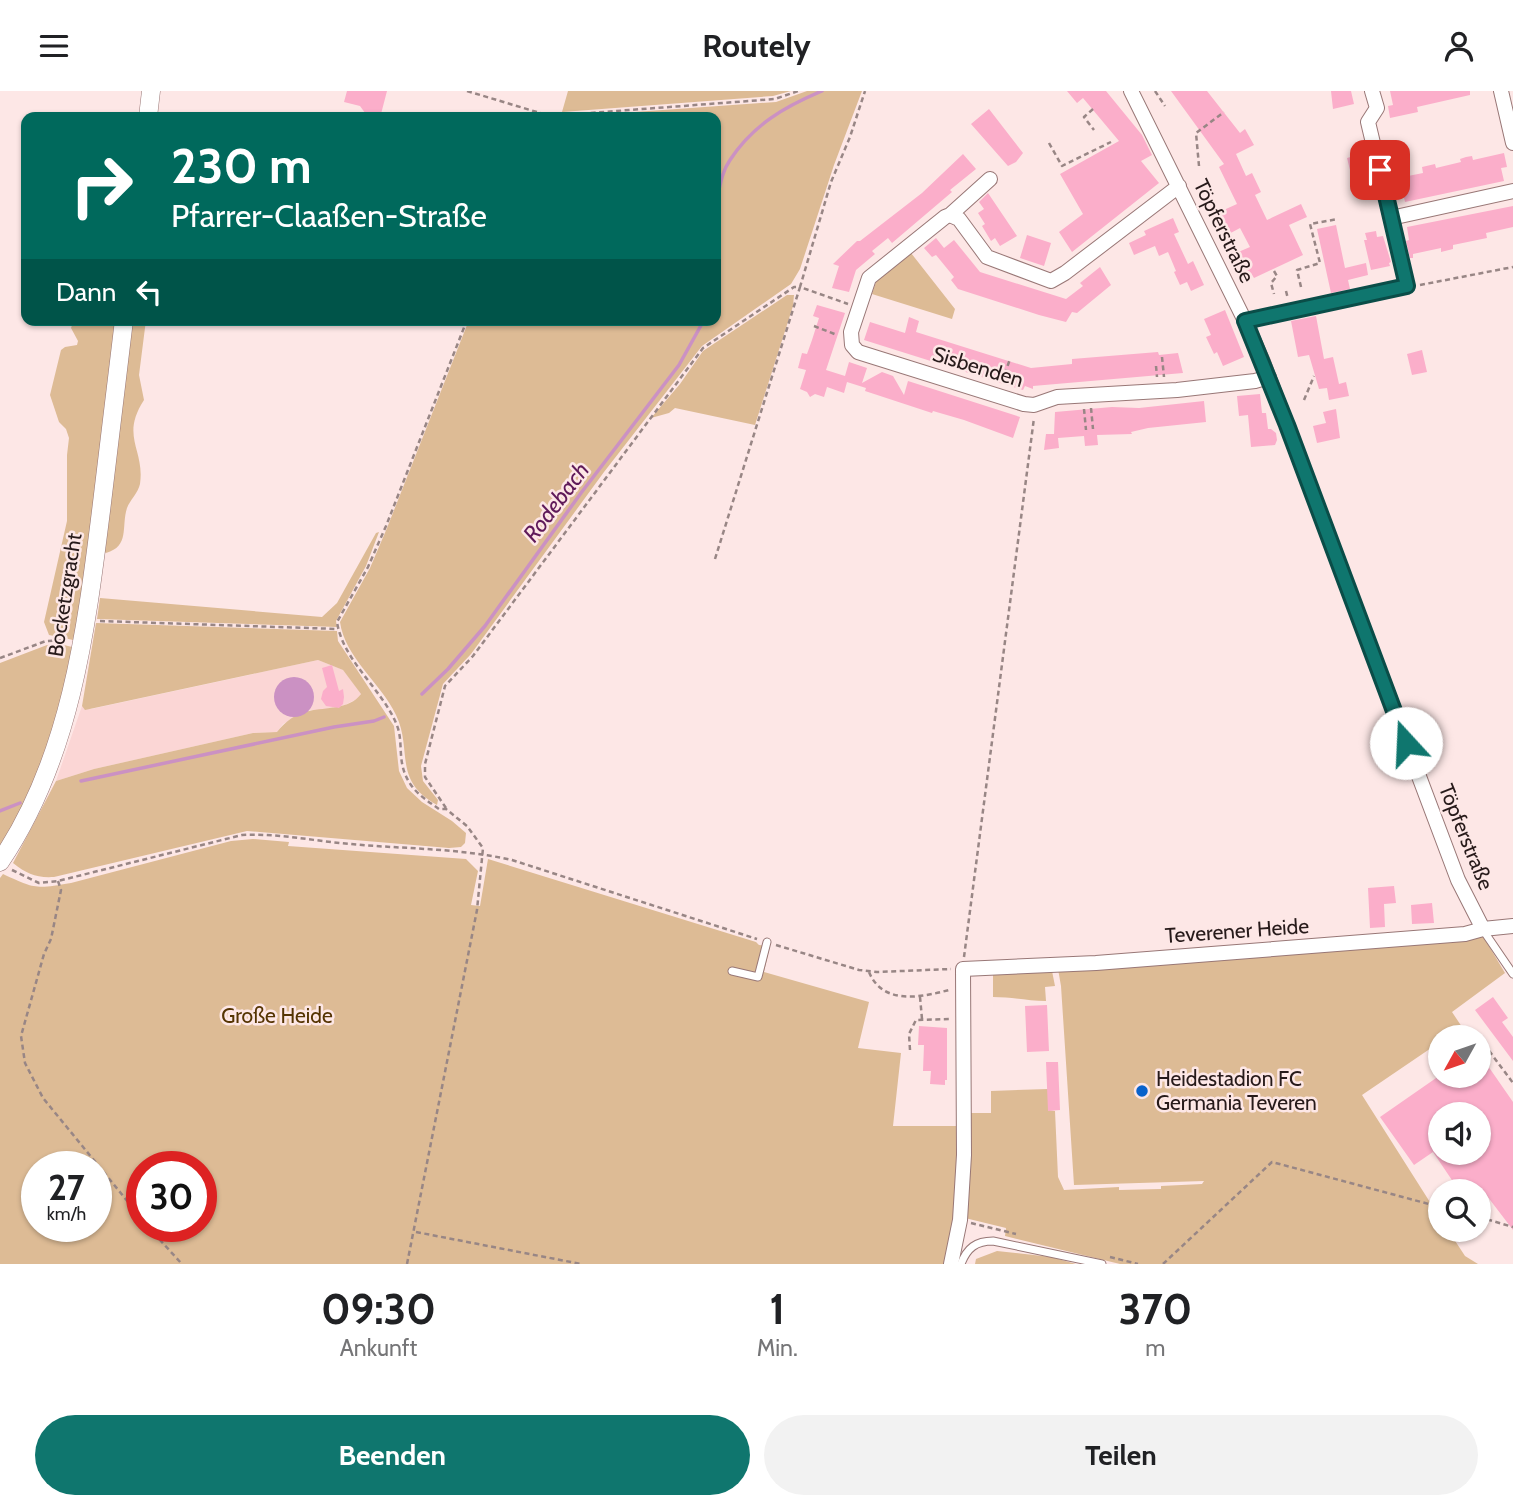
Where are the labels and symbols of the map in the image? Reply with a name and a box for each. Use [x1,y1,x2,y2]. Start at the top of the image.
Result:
pin [1350,140,1410,200]
street label: Töpferstraße [1189,175,1260,287]
street label: Sisbenden [930,341,1027,392]
water label: Rodebach [517,457,595,547]
street label: Bocketzgracht [42,531,87,659]
position arrow [1369,706,1443,780]
street label: Töpferstraße [1434,780,1499,894]
street label: Teverener Heide [1164,913,1310,948]
park label: Große Heide [221,1003,333,1028]
north arrow [1428,1025,1491,1089]
place label: Heidestadion FC Germania Teveren [1156,1066,1317,1115]
marker: Heidestadion FC Germania Teveren [1134,1083,1150,1099]
speed limit sign: 30 [126,1151,217,1242]

